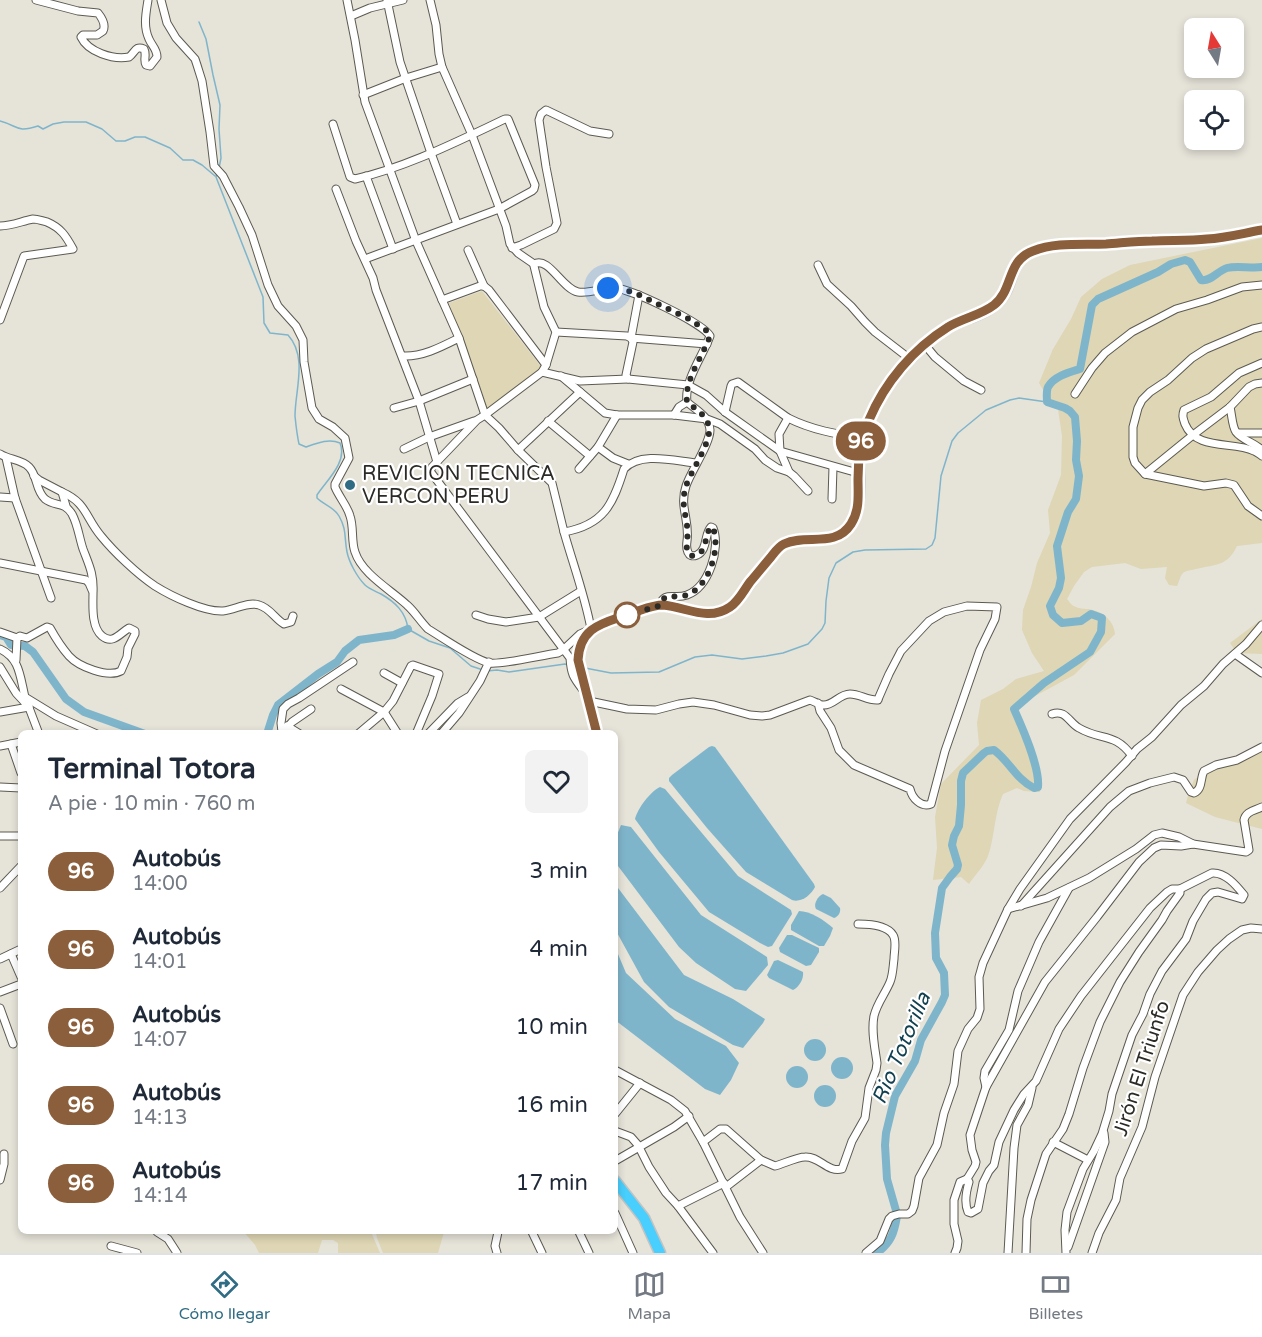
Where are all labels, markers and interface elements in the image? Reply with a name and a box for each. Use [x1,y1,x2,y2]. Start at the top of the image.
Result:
north arrow [1184,18,1244,78]
map controls [1184,18,1244,150]
button: locate [1184,90,1244,150]
your location [593,273,623,303]
line badge: 96 [834,422,888,460]
text: 96 [848,429,874,454]
place label: REVICION TECNICA VERCON PERU [362,462,555,509]
marker: REVICION TECNICA VERCON PERU [343,478,357,492]
unlabelled marker [614,602,640,628]
button: heart [525,750,588,813]
text: Terminal Totora [48,752,256,786]
text: A pie · 10 min · 760 m [48,792,255,816]
text: Autobús [132,846,221,872]
text: 3 min [529,858,588,884]
text: 96 [68,859,94,884]
text: 14:00 [132,872,187,896]
text: Autobús [132,924,221,950]
text: 4 min [529,936,588,962]
text: 96 [68,937,94,962]
text: 14:01 [132,950,187,974]
water label: Rio Totorilla [867,988,937,1108]
street label: Jirón El Triunfo [1109,998,1175,1139]
text: Autobús [132,1002,221,1028]
text: 10 min [516,1014,588,1040]
text: 96 [68,1015,94,1040]
text: 14:07 [132,1028,187,1052]
text: Autobús [132,1080,221,1106]
text: 16 min [516,1092,588,1118]
text: 96 [68,1093,94,1118]
text: 14:13 [132,1106,187,1130]
text: Autobús [132,1158,221,1184]
text: 17 min [516,1170,588,1196]
text: 96 [68,1171,94,1196]
text: 14:14 [132,1184,187,1208]
tab: Cómo llegar [179,1268,270,1324]
tab: Mapa [628,1268,671,1324]
tab: Billetes [1029,1268,1083,1324]

